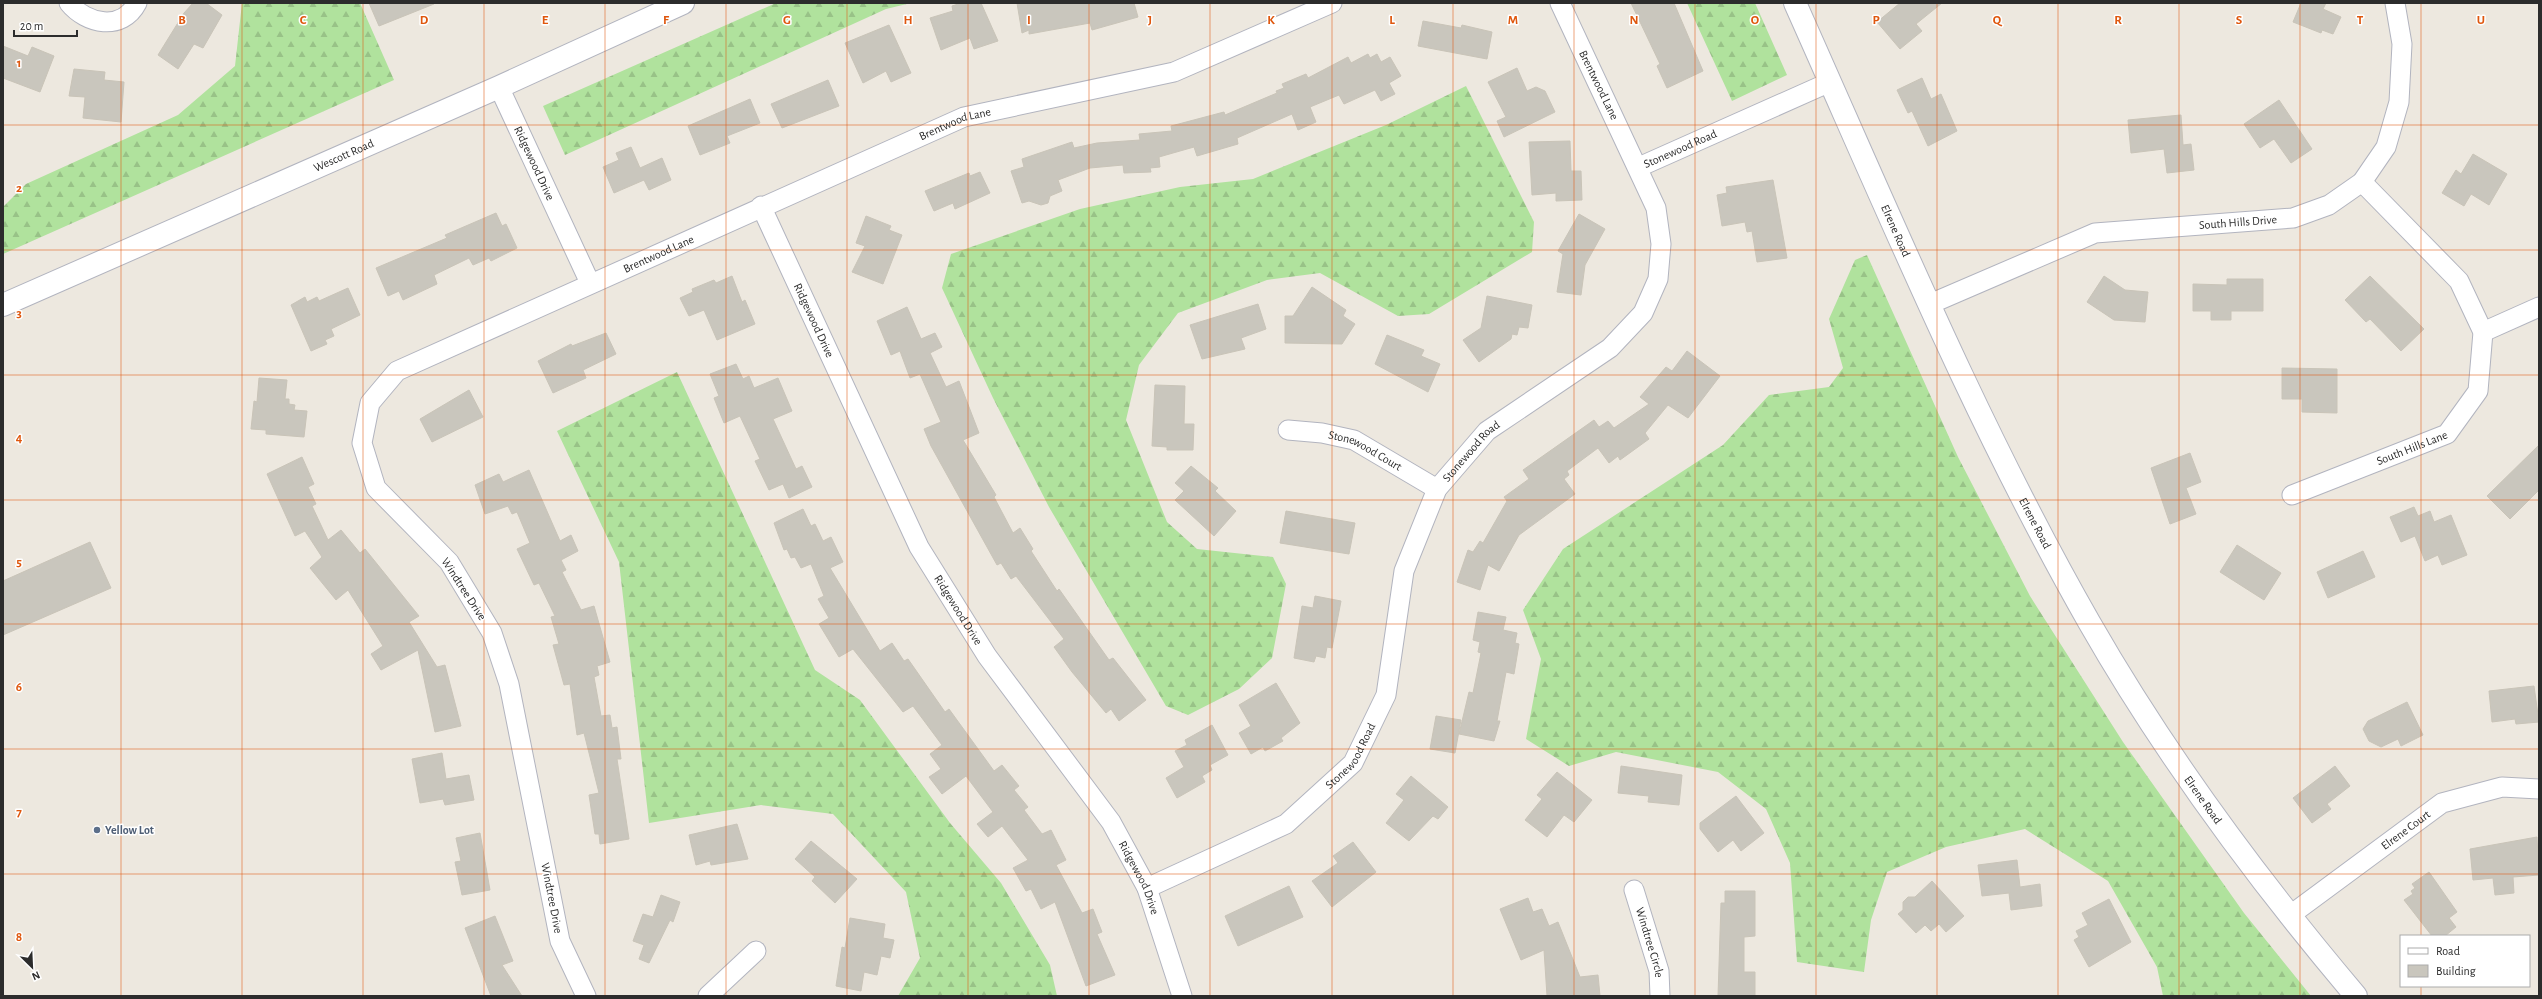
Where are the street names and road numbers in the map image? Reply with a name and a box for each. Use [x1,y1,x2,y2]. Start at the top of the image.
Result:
street label: Brentwood Lane [1577,48,1621,122]
street label: Brentwood Lane [917,105,992,142]
street label: Ridgewood Drive [512,124,557,202]
street label: Stonewood Road [1642,127,1719,170]
street label: Wescott Road [312,137,375,174]
street label: Elrene Road [1879,203,1913,259]
street label: South Hills Drive [2199,213,2277,231]
street label: Brentwood Lane [622,233,696,275]
street label: Ridgewood Drive [792,281,836,359]
street label: Stonewood Road [1440,418,1502,484]
street label: South Hills Lane [2375,428,2449,467]
street label: Stonewood Court [1327,429,1404,473]
street label: Elrene Road [2017,496,2053,551]
street label: Windtree Drive [439,556,489,622]
street label: Ridgewood Drive [932,573,985,647]
street label: Stonewood Road [1323,721,1377,791]
street label: Elrene Road [2182,774,2224,826]
street label: Elrene Court [2379,808,2432,852]
street label: Ridgewood Drive [1116,839,1161,916]
street label: Windtree Drive [539,862,565,934]
street label: Windtree Circle [1634,906,1665,978]

